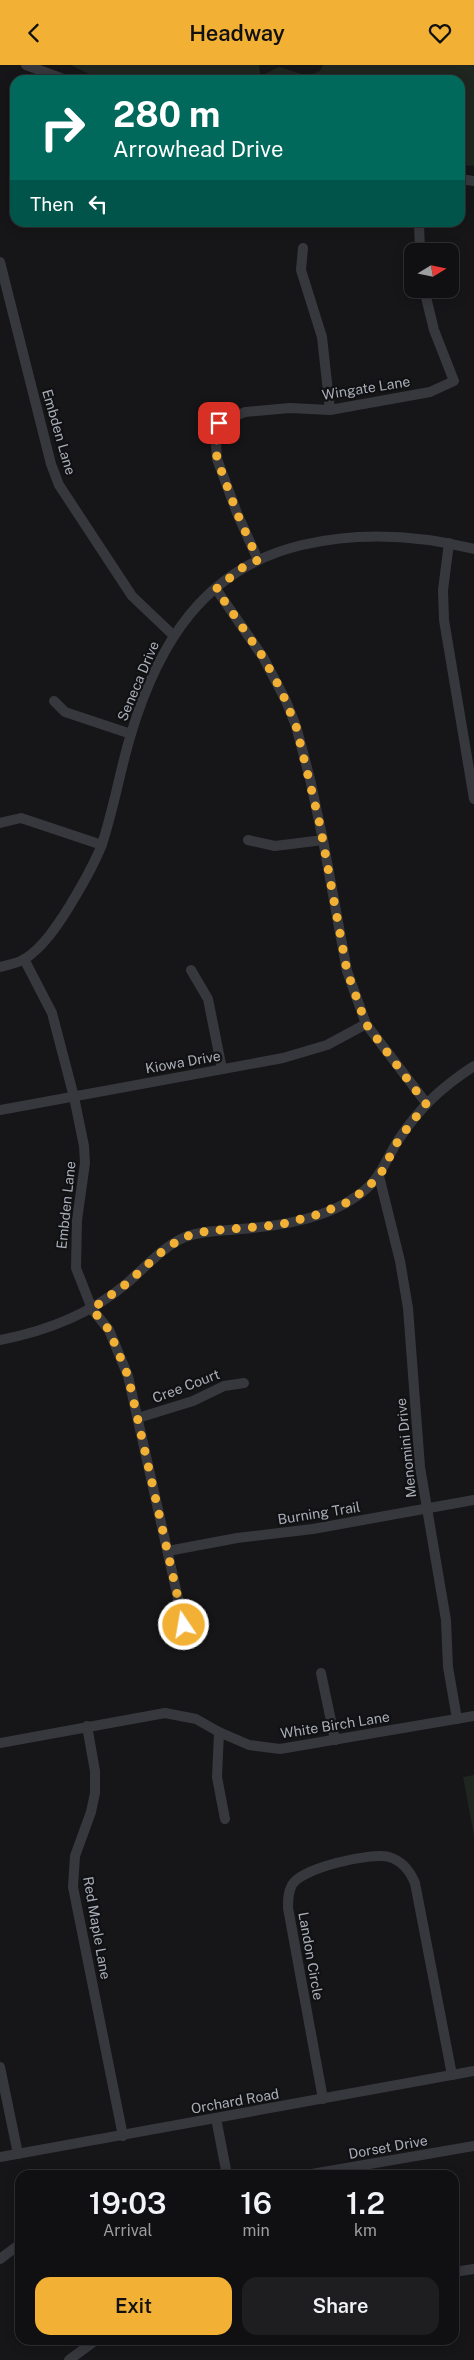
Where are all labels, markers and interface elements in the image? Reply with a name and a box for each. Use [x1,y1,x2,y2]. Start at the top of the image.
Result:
icon: back [20,19,48,47]
icon: heart [426,19,454,47]
text: Headway [189,20,285,46]
text: 280 m [113,94,220,135]
icon: right [30,95,95,160]
text: Arrowhead Drive [113,136,283,162]
icon: left [84,190,112,218]
text: Then [30,193,74,215]
north arrow [404,243,459,297]
map controls [404,243,459,298]
street label: Wingate Lane [321,373,411,403]
street label: Embden Lane [39,387,79,477]
pin [198,402,240,444]
icon: arrive [205,409,233,437]
street label: Seneca Drive [114,638,162,723]
street label: Kiowa Drive [144,1047,222,1076]
street label: Embden Lane [53,1160,79,1250]
street label: Cree Court [150,1366,222,1406]
street label: Menomini Drive [393,1397,419,1499]
street label: Burning Trail [276,1499,362,1527]
position arrow [157,1598,209,1650]
street label: White Birch Lane [279,1708,391,1742]
street label: Red Maple Lane [80,1875,114,1981]
street label: Landon Circle [295,1911,327,2001]
street label: Orchard Road [190,2085,280,2117]
street label: Dorset Drive [347,2132,429,2162]
text: 19:03 [89,2185,166,2221]
text: 16 [240,2185,272,2221]
text: 1.2 [346,2185,385,2221]
text: Arrival [103,2221,152,2240]
text: min [243,2221,270,2240]
text: km [354,2221,377,2240]
button: Exit [35,2277,232,2335]
button: Share [242,2277,439,2335]

